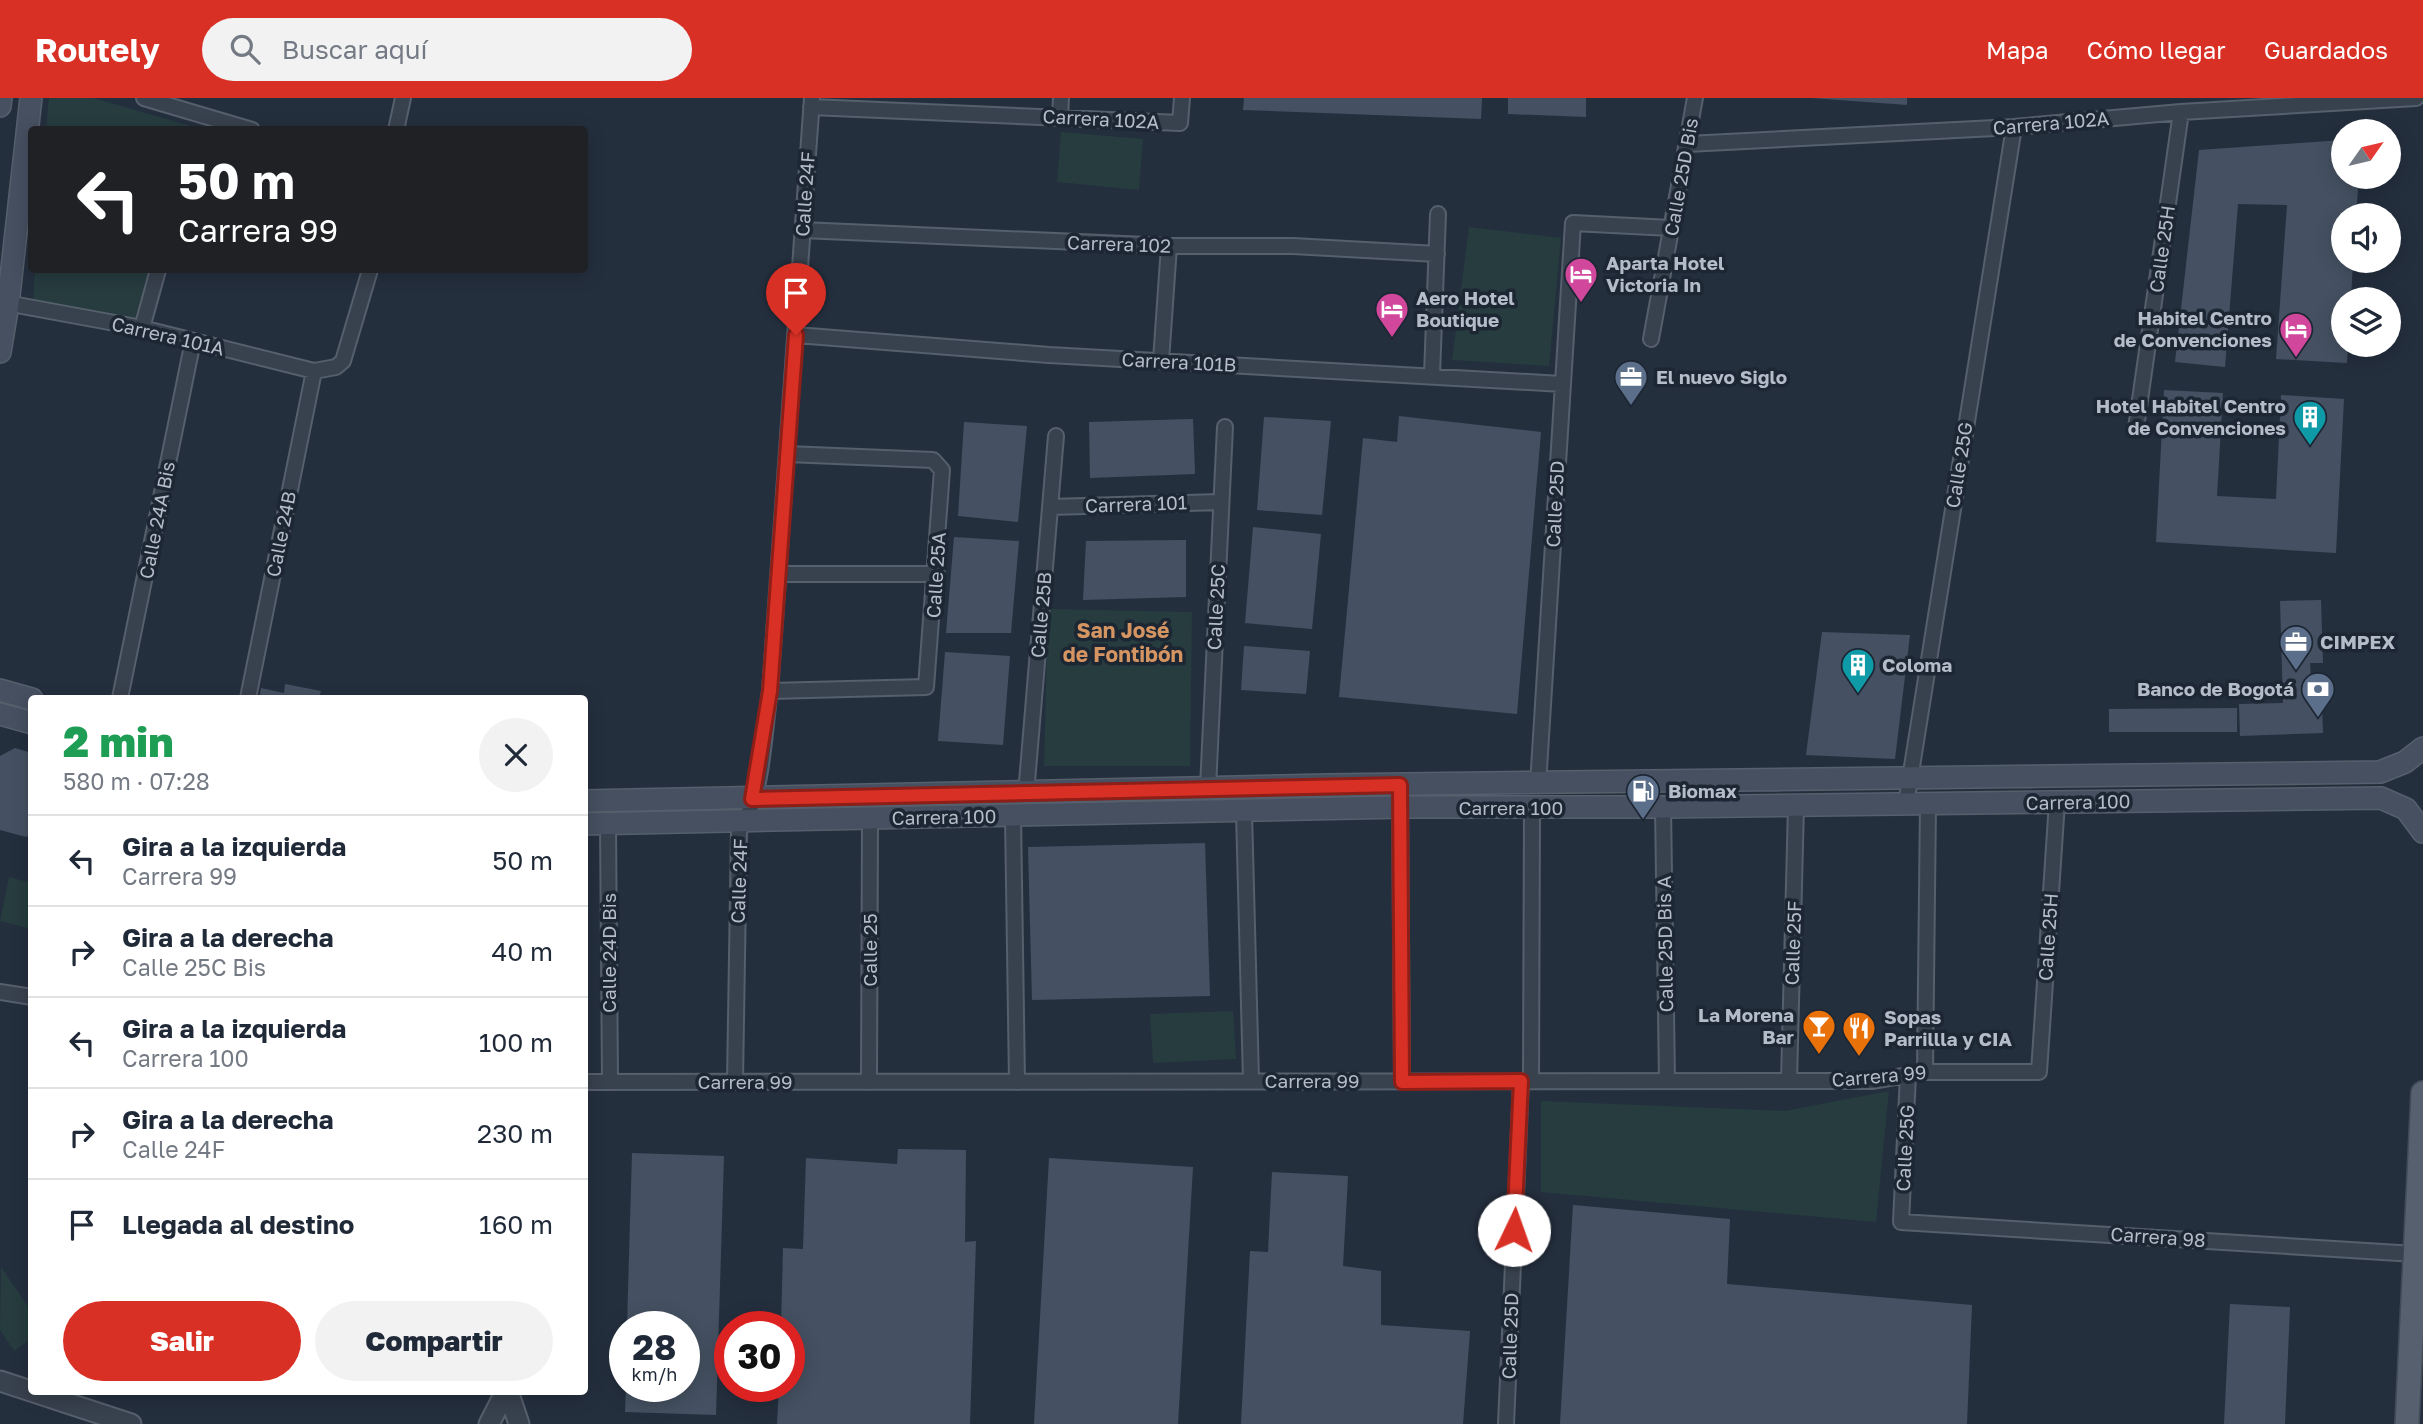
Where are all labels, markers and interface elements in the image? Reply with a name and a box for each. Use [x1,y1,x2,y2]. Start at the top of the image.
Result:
search box [202,18,692,81]
text: Routely [35,30,160,69]
icon: search [226,30,264,68]
text: Buscar aquí [282,34,428,65]
text: Mapa [1986,35,2049,64]
text: Cómo llegar [2087,35,2226,64]
text: Guardados [2264,35,2388,64]
street label: Carrera 102A [1042,104,1160,133]
street label: Carrera 102A [1992,106,2110,139]
street label: Calle 25D Bis [1659,116,1702,238]
north arrow [2331,119,2401,189]
map controls [2331,119,2401,357]
text: 50 m [178,151,295,210]
street label: Calle 24F [790,151,819,237]
icon: left [63,154,154,245]
button: sound [2331,203,2401,273]
street label: Calle 25H [2144,204,2179,294]
text: Carrera 99 [178,211,338,249]
street label: Carrera 102 [1067,230,1171,257]
place label: Aparta Hotel Victoria In [1606,251,1724,296]
hotel icon: Aparta Hotel Victoria In [1562,255,1600,304]
pin [766,263,826,335]
icon: arrive [777,274,815,312]
place label: Aero Hotel Boutique [1416,286,1515,331]
button: layers [2331,287,2401,357]
hotel icon: Aero Hotel Boutique [1373,290,1411,339]
place label: Habitel Centro de Convenciones [2114,306,2272,351]
hotel icon: Habitel Centro de Convenciones [2277,310,2315,359]
street label: Carrera 101A [110,311,227,360]
street label: Carrera 101B [1121,347,1237,376]
office icon: El nuevo Siglo [1612,358,1650,407]
place label: El nuevo Siglo [1656,365,1787,388]
place label: Hotel Habitel Centro de Convenciones [2096,394,2286,439]
building icon: Hotel Habitel Centro de Convenciones [2291,398,2329,447]
street label: Calle 25G [1940,420,1977,510]
street label: Calle 24A Bis [134,459,179,581]
street label: Calle 25D [1541,460,1568,548]
street label: Calle 24B [261,489,300,579]
street label: Carrera 101 [1084,490,1187,517]
street label: Calle 25A [921,531,950,619]
street label: Calle 25C [1202,563,1229,651]
street label: Calle 25B [1025,571,1056,659]
district label: San José de Fontibón [1063,617,1183,667]
office icon: CIMPEX [2277,623,2315,672]
place label: CIMPEX [2320,630,2396,653]
building icon: Coloma [1839,646,1877,695]
place label: Coloma [1882,653,1952,676]
bank icon: Banco de Bogotá [2299,670,2337,719]
place label: Banco de Bogotá [2137,677,2294,700]
text: 2 min [63,716,174,766]
button: close [479,718,553,792]
text: 580 m · 07:28 [63,767,210,795]
fuel station icon: Biomax [1624,772,1662,821]
place label: Biomax [1668,779,1737,802]
street label: Carrera 100 [2025,789,2131,814]
street label: Carrera 100 [1459,796,1563,819]
street label: Carrera 100 [891,804,997,829]
text: Gira a la izquierda [122,831,346,862]
street label: Calle 24F [726,838,751,924]
icon: left [63,842,101,880]
text: 50 m [492,845,553,876]
text: Carrera 99 [122,862,237,890]
street label: Calle 25D Bis A [1652,875,1677,1013]
street label: Calle 25H [2033,892,2062,982]
street label: Calle 24D Bis [597,893,620,1013]
street label: Calle 25F [1780,900,1805,986]
street label: Calle 25 [858,913,881,987]
text: Gira a la derecha [122,922,334,953]
icon: right [63,933,101,971]
text: 40 m [492,936,553,967]
text: Calle 25C Bis [122,953,266,981]
place label: La Morena Bar [1698,1003,1795,1048]
place label: Sopas Parrillla y CIA [1884,1005,2012,1050]
bar icon: La Morena Bar [1800,1007,1838,1056]
restaurant icon: Sopas Parrillla y CIA [1840,1009,1878,1058]
text: Gira a la izquierda [122,1013,346,1044]
icon: left [63,1024,101,1062]
text: 100 m [479,1027,553,1058]
text: Carrera 100 [122,1044,249,1072]
street label: Carrera 99 [1831,1060,1927,1091]
street label: Carrera 99 [1264,1069,1360,1092]
street label: Carrera 99 [697,1070,793,1093]
text: Gira a la derecha [122,1104,334,1135]
street label: Calle 25G [1891,1104,1918,1192]
icon: right [63,1115,101,1153]
text: 230 m [477,1118,553,1149]
text: Calle 24F [122,1135,225,1163]
position arrow [1477,1193,1551,1267]
icon: arrive [63,1206,101,1244]
text: Llegada al destino [122,1209,354,1240]
text: 160 m [479,1209,553,1240]
street label: Carrera 98 [2110,1222,2206,1251]
street label: Calle 25D [1496,1292,1523,1380]
button: Salir [63,1301,301,1381]
button: Compartir [315,1301,553,1381]
speed limit sign: 30 [714,1311,805,1402]
text: 28 [633,1326,676,1368]
text: km/h [632,1363,677,1385]

